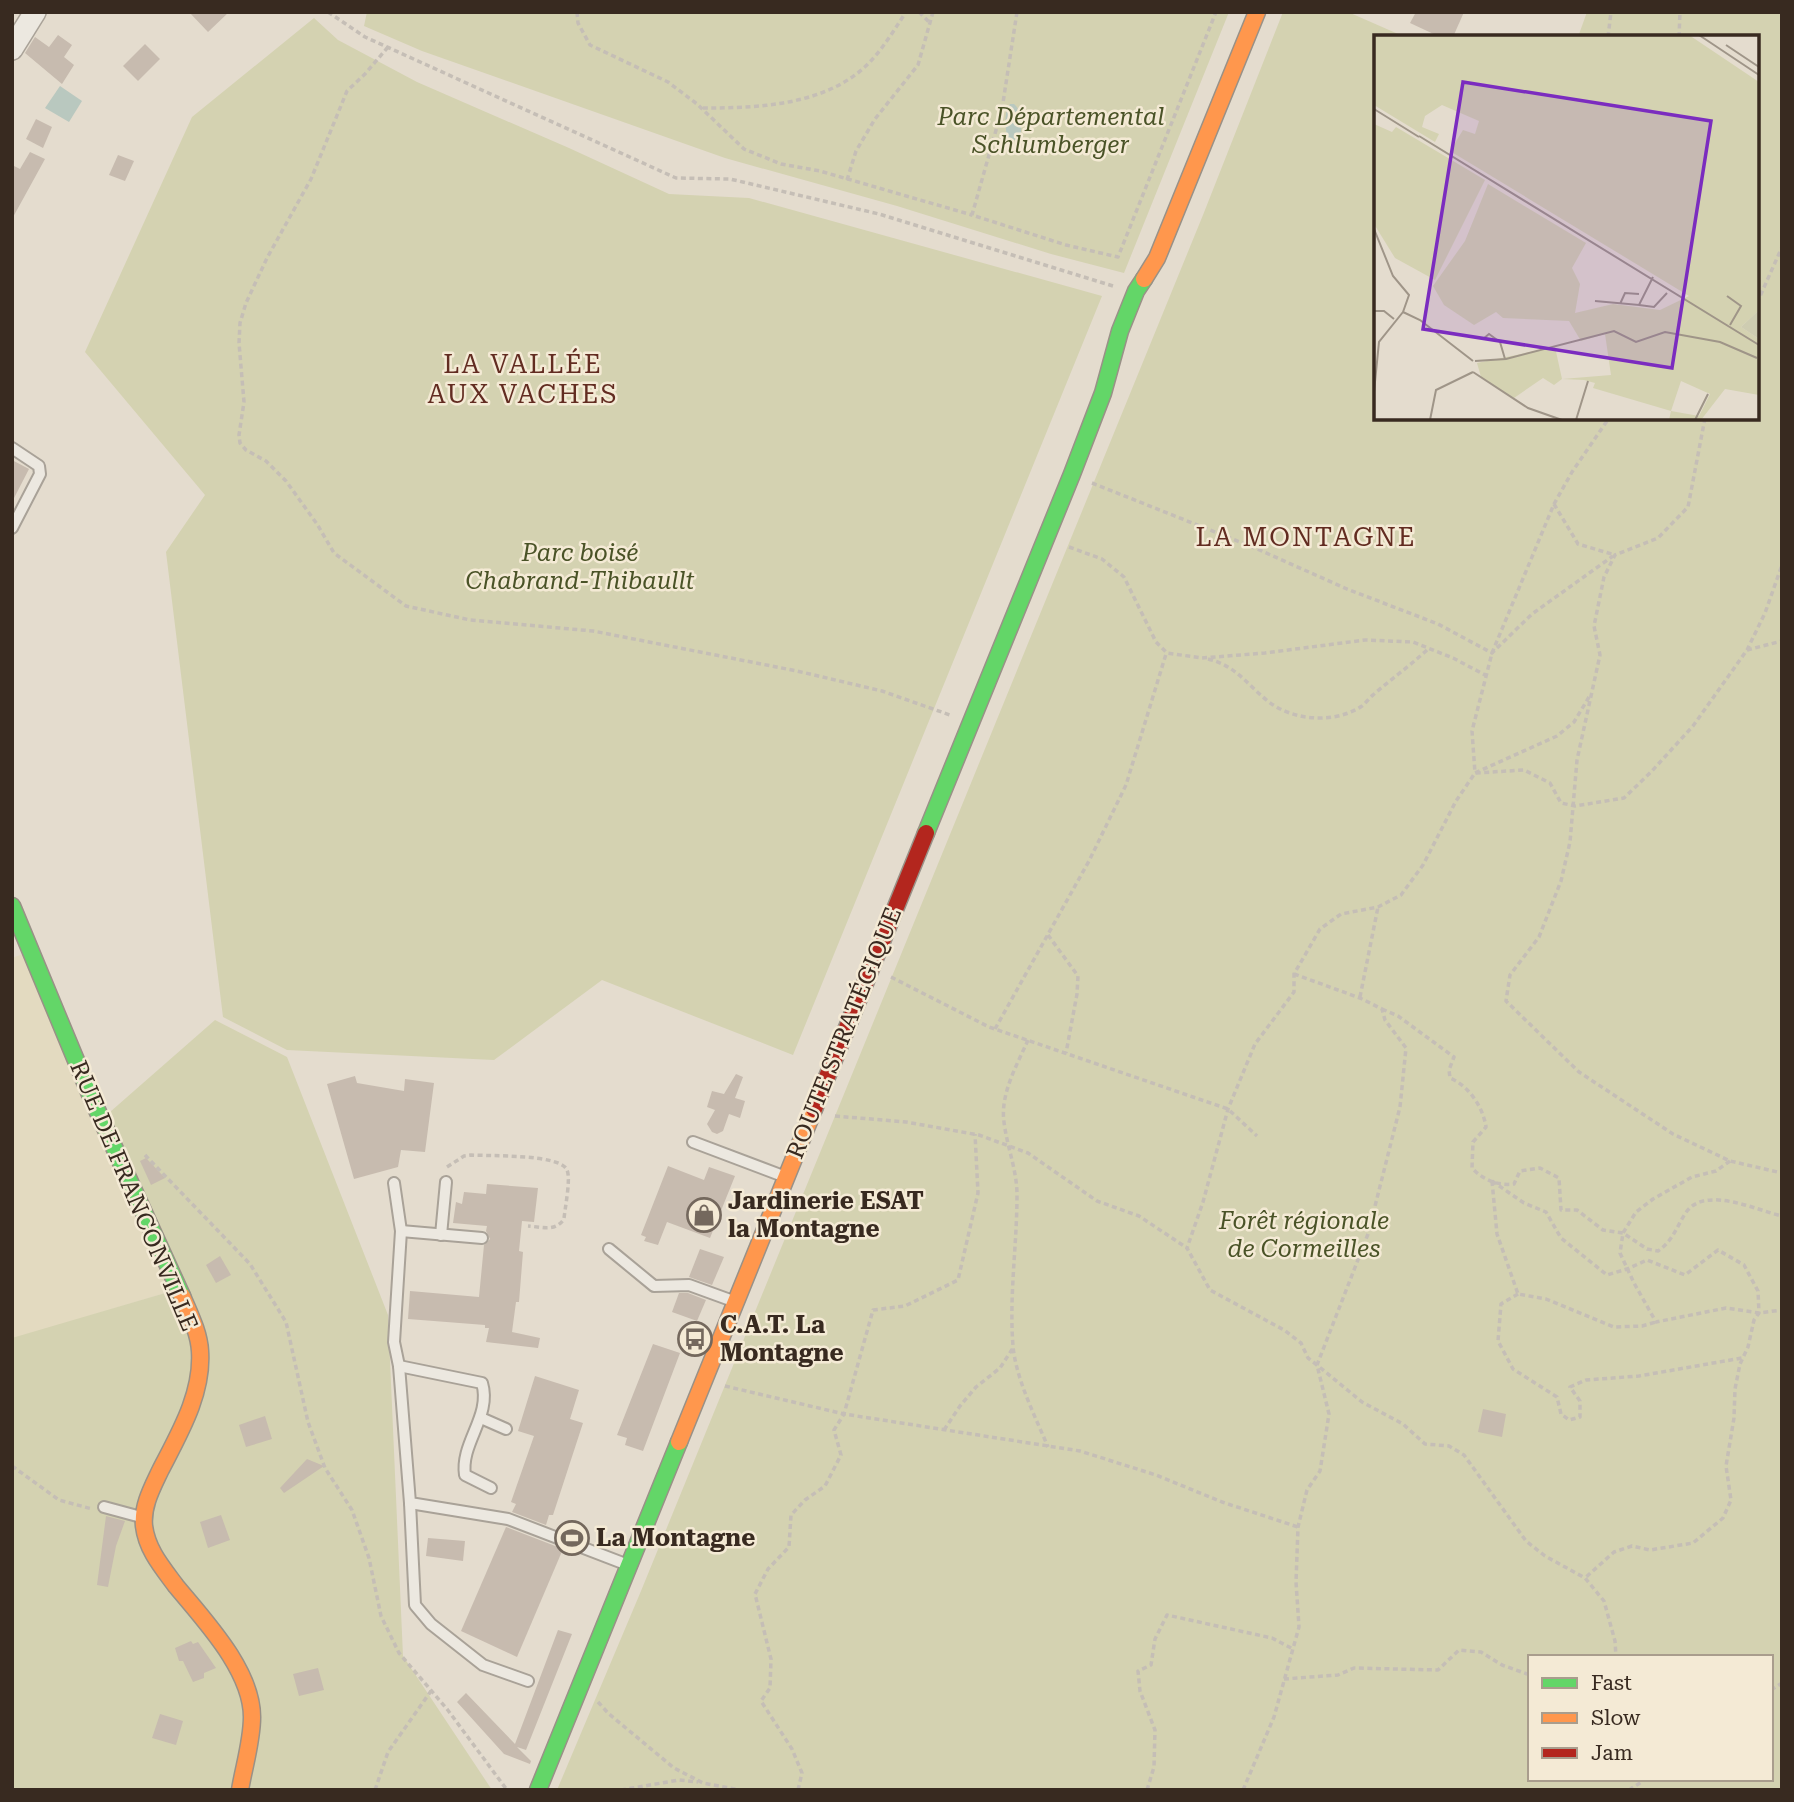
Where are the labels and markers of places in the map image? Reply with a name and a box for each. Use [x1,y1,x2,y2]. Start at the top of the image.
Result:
place label: Jardinerie ESAT la Montagne [728,1187,924,1243]
shop icon: Jardinerie ESAT la Montagne [685,1196,723,1234]
place label: C.A.T. La Montagne [720,1311,844,1367]
bus stop icon: C.A.T. La Montagne [676,1320,714,1358]
sports icon: La Montagne [553,1519,591,1557]
place label: La Montagne [596,1524,755,1552]

